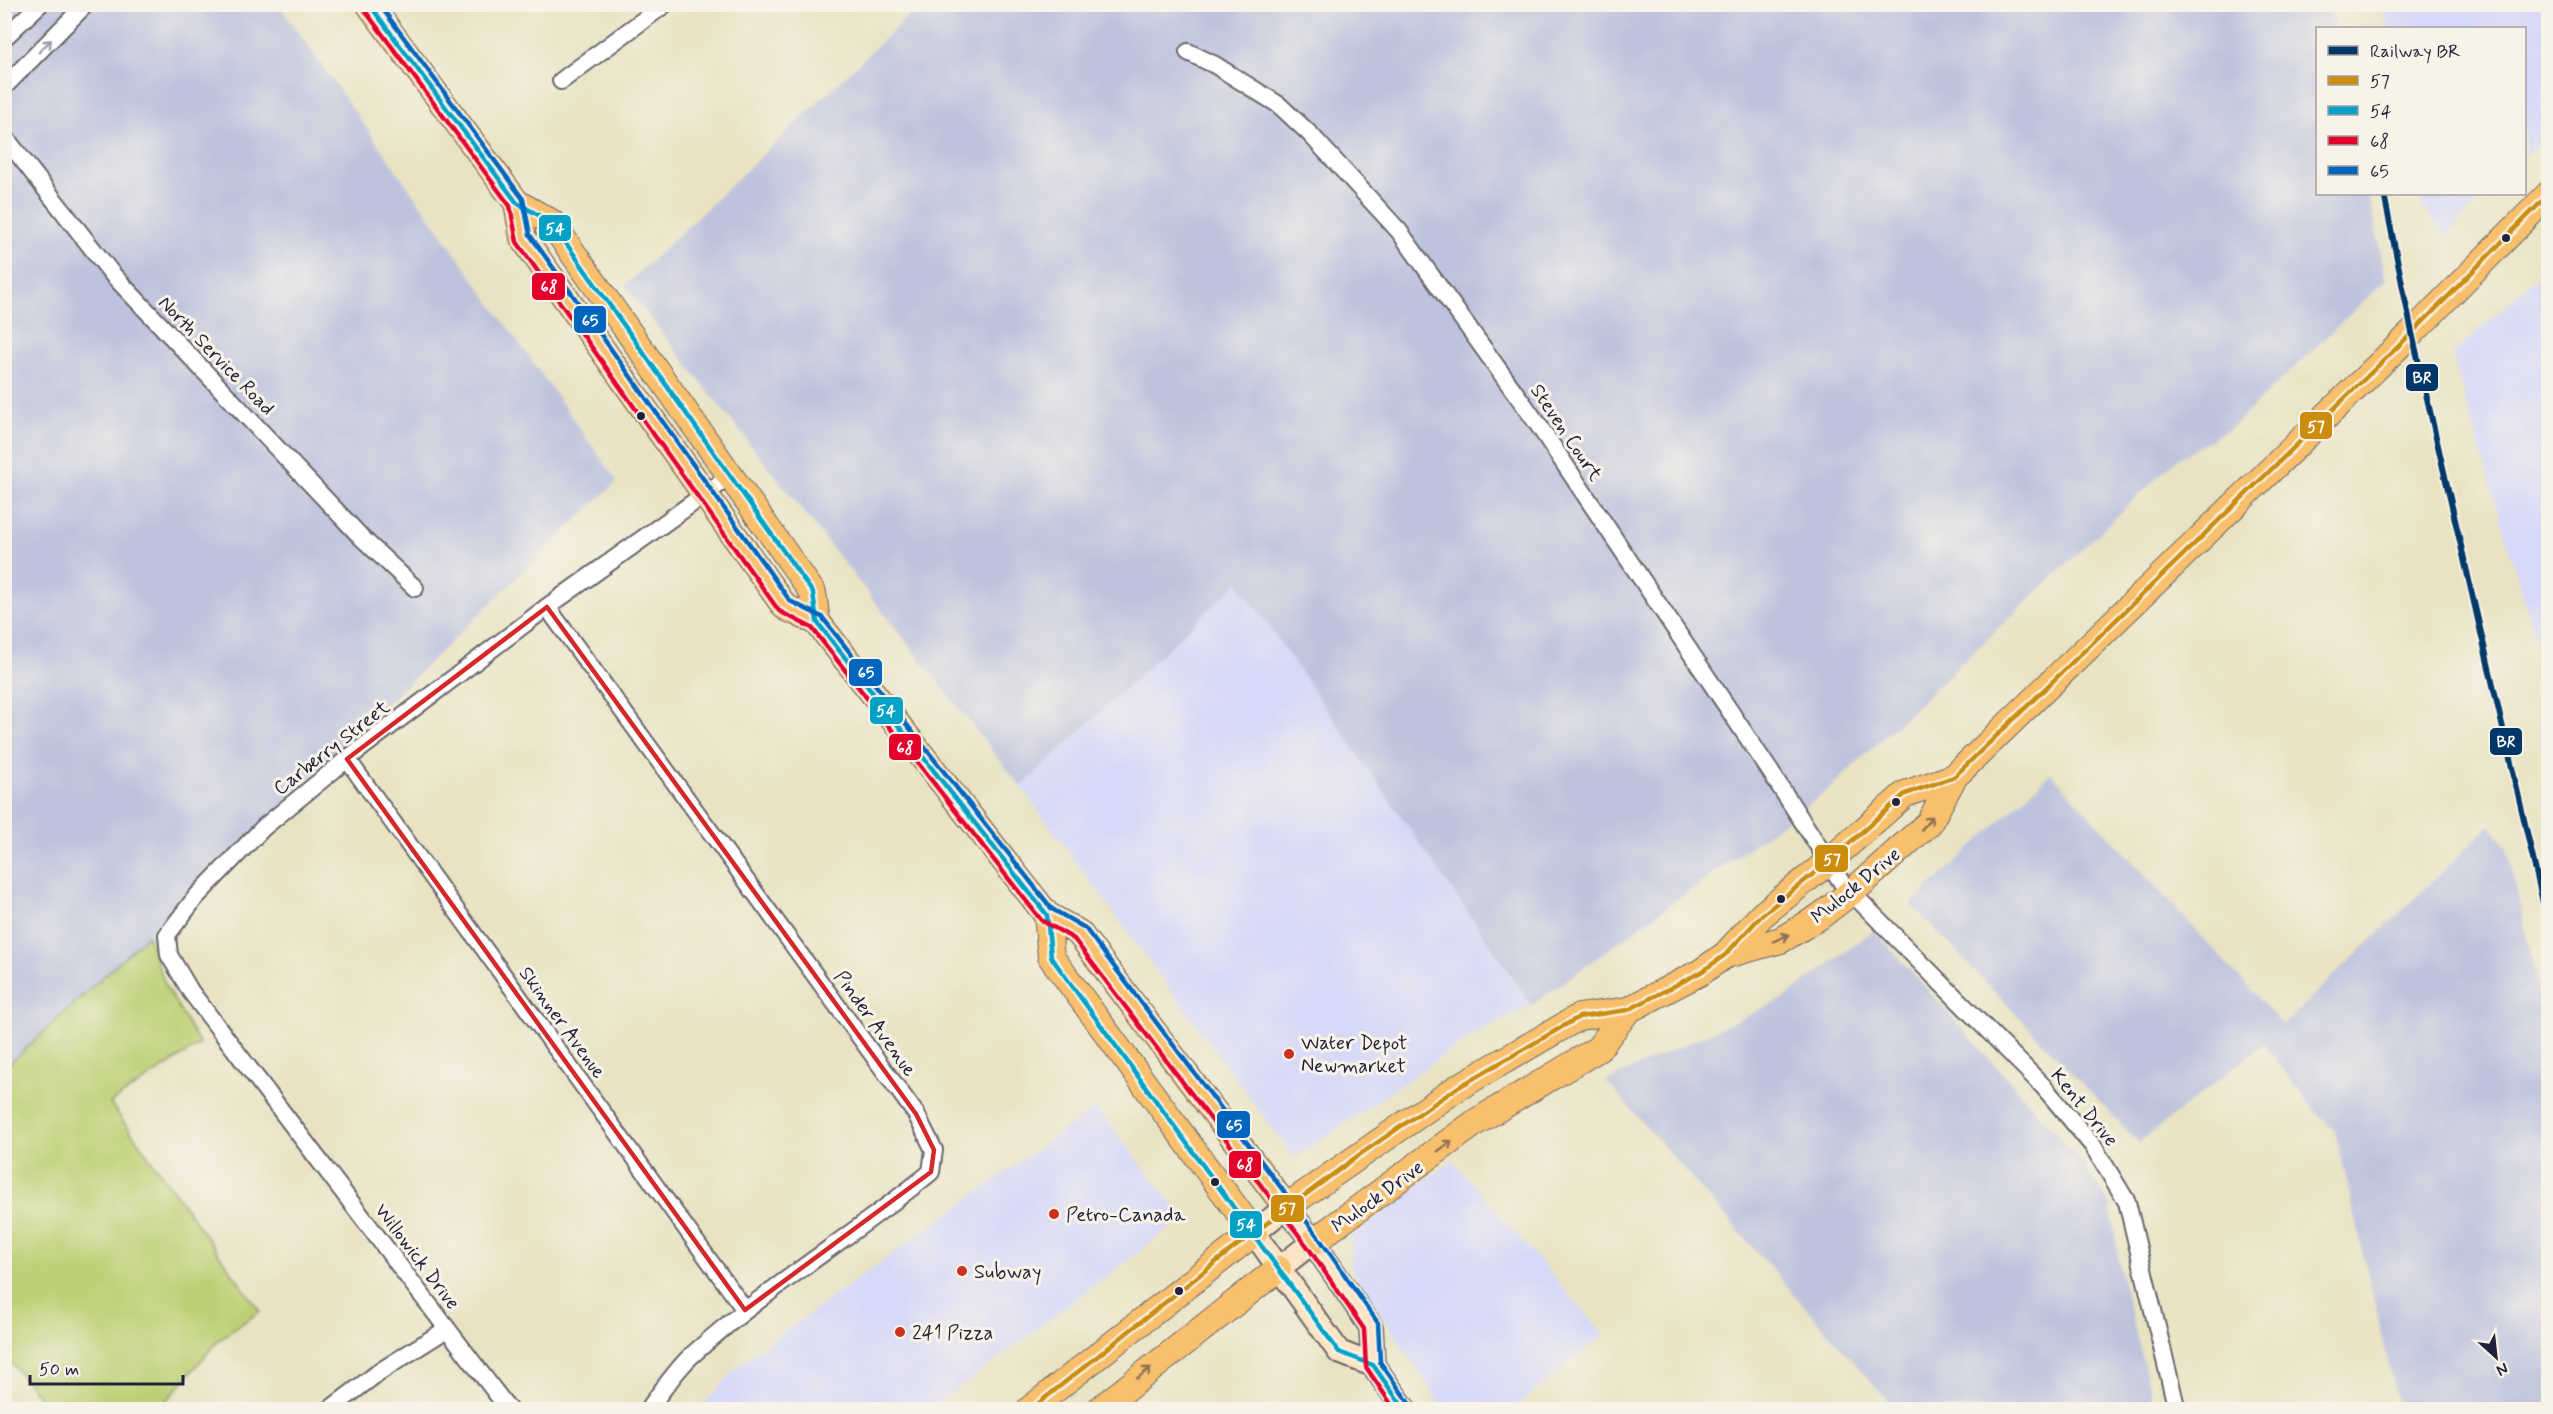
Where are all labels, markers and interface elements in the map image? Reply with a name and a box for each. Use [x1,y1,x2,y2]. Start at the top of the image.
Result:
legend [2316,27,2526,195]
one-way arrow [38,38,53,53]
text: Railway BR [2370,40,2461,64]
text: 57 [2370,70,2390,94]
text: 54 [2370,100,2392,124]
text: 68 [2370,130,2389,154]
text: 65 [2370,160,2389,184]
line badge: 54 [538,214,572,242]
text: 54 [545,219,565,240]
unlabelled marker [2500,232,2512,244]
line badge: 68 [531,272,566,301]
text: 68 [541,277,558,298]
street label: North Service Road [152,290,280,422]
line badge: 65 [573,305,607,334]
text: 65 [582,311,599,332]
line badge: BR [2405,363,2439,392]
text: BR [2412,368,2432,389]
street label: Steven Court [1523,379,1608,487]
unlabelled marker [635,410,647,422]
line badge: 57 [2299,411,2333,440]
text: 57 [2307,417,2325,438]
line badge: 65 [848,658,883,687]
text: 65 [858,663,875,684]
street label: Carberry Street [268,694,396,802]
line badge: 54 [869,696,904,725]
text: 54 [876,701,896,722]
line badge: BR [2489,727,2523,756]
text: BR [2496,732,2516,753]
line badge: 68 [888,733,922,761]
text: 68 [897,738,914,759]
unlabelled marker [1890,796,1902,808]
one-way arrow [1920,815,1933,831]
street label: Mulock Drive [1805,842,1906,931]
line badge: 57 [1814,844,1849,873]
text: 57 [1823,850,1841,871]
unlabelled marker [1775,893,1787,905]
one-way arrow [1772,932,1790,943]
street label: Skinner Avenue [512,961,612,1084]
street label: Pinder Avenue [827,965,922,1082]
place label: Water Depot Newmarket [1301,1030,1407,1080]
marker: Water Depot Newmarket [1282,1047,1296,1061]
street label: Kent Drive [2044,1063,2124,1153]
line badge: 65 [1216,1110,1251,1139]
text: 65 [1226,1116,1243,1137]
one-way arrow [1437,1139,1453,1152]
line badge: 68 [1228,1150,1262,1179]
text: 68 [1237,1155,1254,1176]
street label: Mulock Drive [1326,1155,1430,1240]
unlabelled marker [1209,1176,1221,1188]
line badge: 57 [1270,1194,1305,1223]
street label: Willowick Drive [368,1198,466,1316]
text: 57 [1278,1199,1296,1220]
place label: Petro-Canada [1066,1202,1186,1229]
marker: Petro-Canada [1047,1207,1061,1221]
line badge: 54 [1229,1210,1263,1239]
text: 54 [1236,1215,1256,1236]
place label: Subway [974,1259,1041,1286]
marker: Subway [955,1264,969,1278]
unlabelled marker [1173,1285,1185,1297]
place label: 241 Pizza [912,1320,993,1347]
marker: 241 Pizza [893,1325,907,1339]
north arrow [2466,1327,2526,1387]
scale bar [30,1348,183,1386]
text: N [2493,1357,2512,1381]
text: 50 m [39,1358,79,1382]
one-way arrow [1136,1367,1152,1380]

